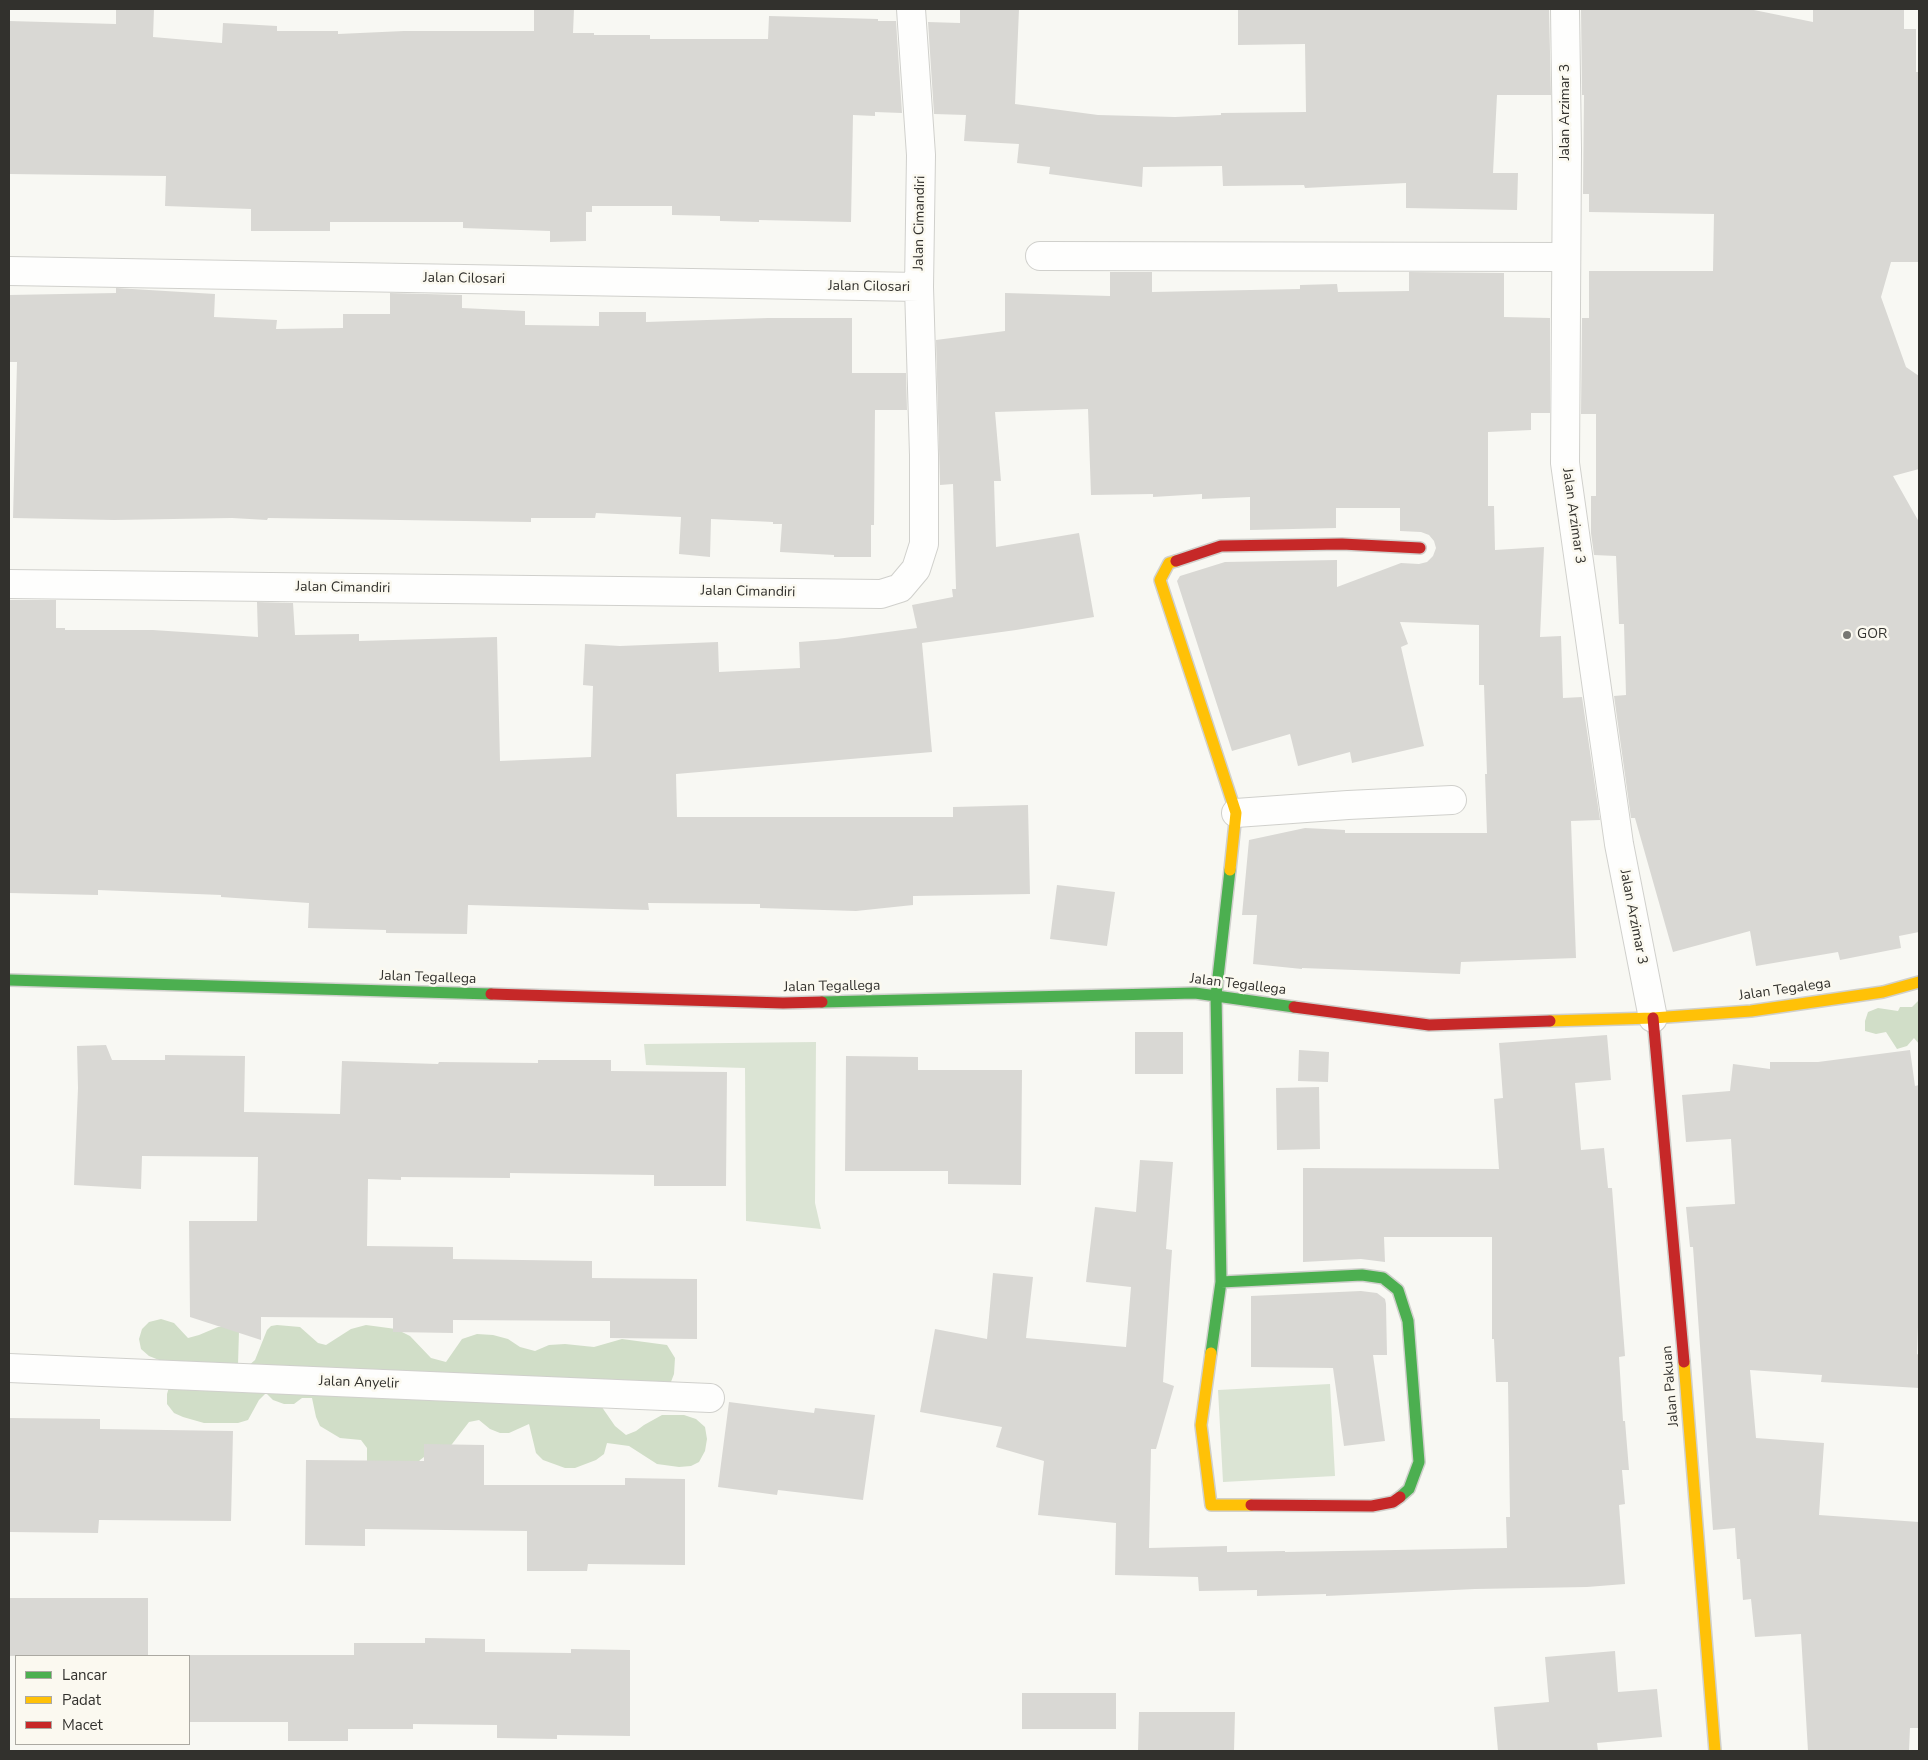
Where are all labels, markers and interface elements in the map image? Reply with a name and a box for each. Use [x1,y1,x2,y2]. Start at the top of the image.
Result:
street label: Jalan Arzimar 3 [1558,64,1574,160]
street label: Jalan Cimandiri [911,175,929,271]
street label: Jalan Cilosari [423,270,505,288]
street label: Jalan Cilosari [828,278,910,296]
street label: Jalan Arzimar 3 [1558,467,1588,565]
street label: Jalan Cimandiri [295,579,391,597]
street label: Jalan Cimandiri [700,583,796,601]
place label: GOR [1857,627,1887,643]
marker: GOR [1841,629,1853,641]
street label: Jalan Arzimar 3 [1616,868,1650,966]
street label: Jalan Tegallega [379,968,477,988]
street label: Jalan Tegallega [1189,971,1287,999]
street label: Jalan Tegalega [1738,975,1832,1005]
street label: Jalan Tegallega [783,978,881,996]
street label: Jalan Pakuan [1659,1345,1683,1427]
street label: Jalan Anyelir [319,1373,399,1393]
legend [15,1655,190,1745]
text: Lancar [62,1665,107,1685]
text: Padat [62,1690,101,1710]
text: Macet [62,1715,103,1735]

